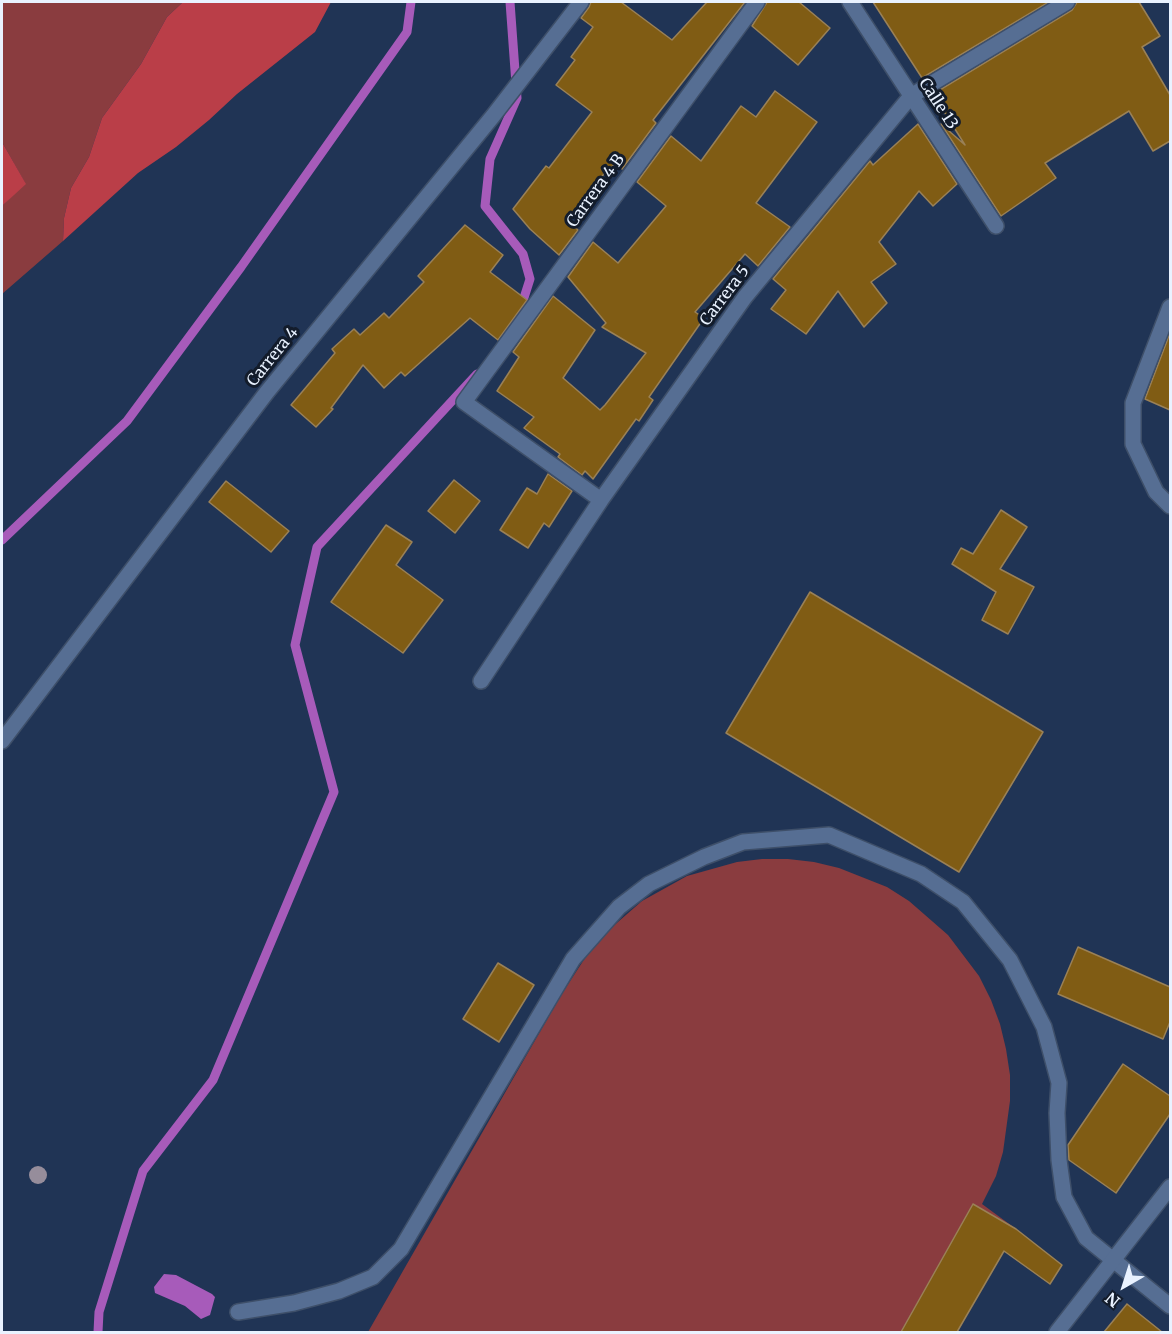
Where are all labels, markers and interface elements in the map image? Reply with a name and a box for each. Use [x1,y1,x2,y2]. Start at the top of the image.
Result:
street label: Calle 13 [914,75,962,133]
street label: Carrera 4 B [563,151,629,231]
street label: Carrera 5 [696,262,754,330]
street label: Carrera 4 [243,323,303,391]
north arrow [1094,1256,1154,1316]
text: N [1101,1288,1124,1312]

